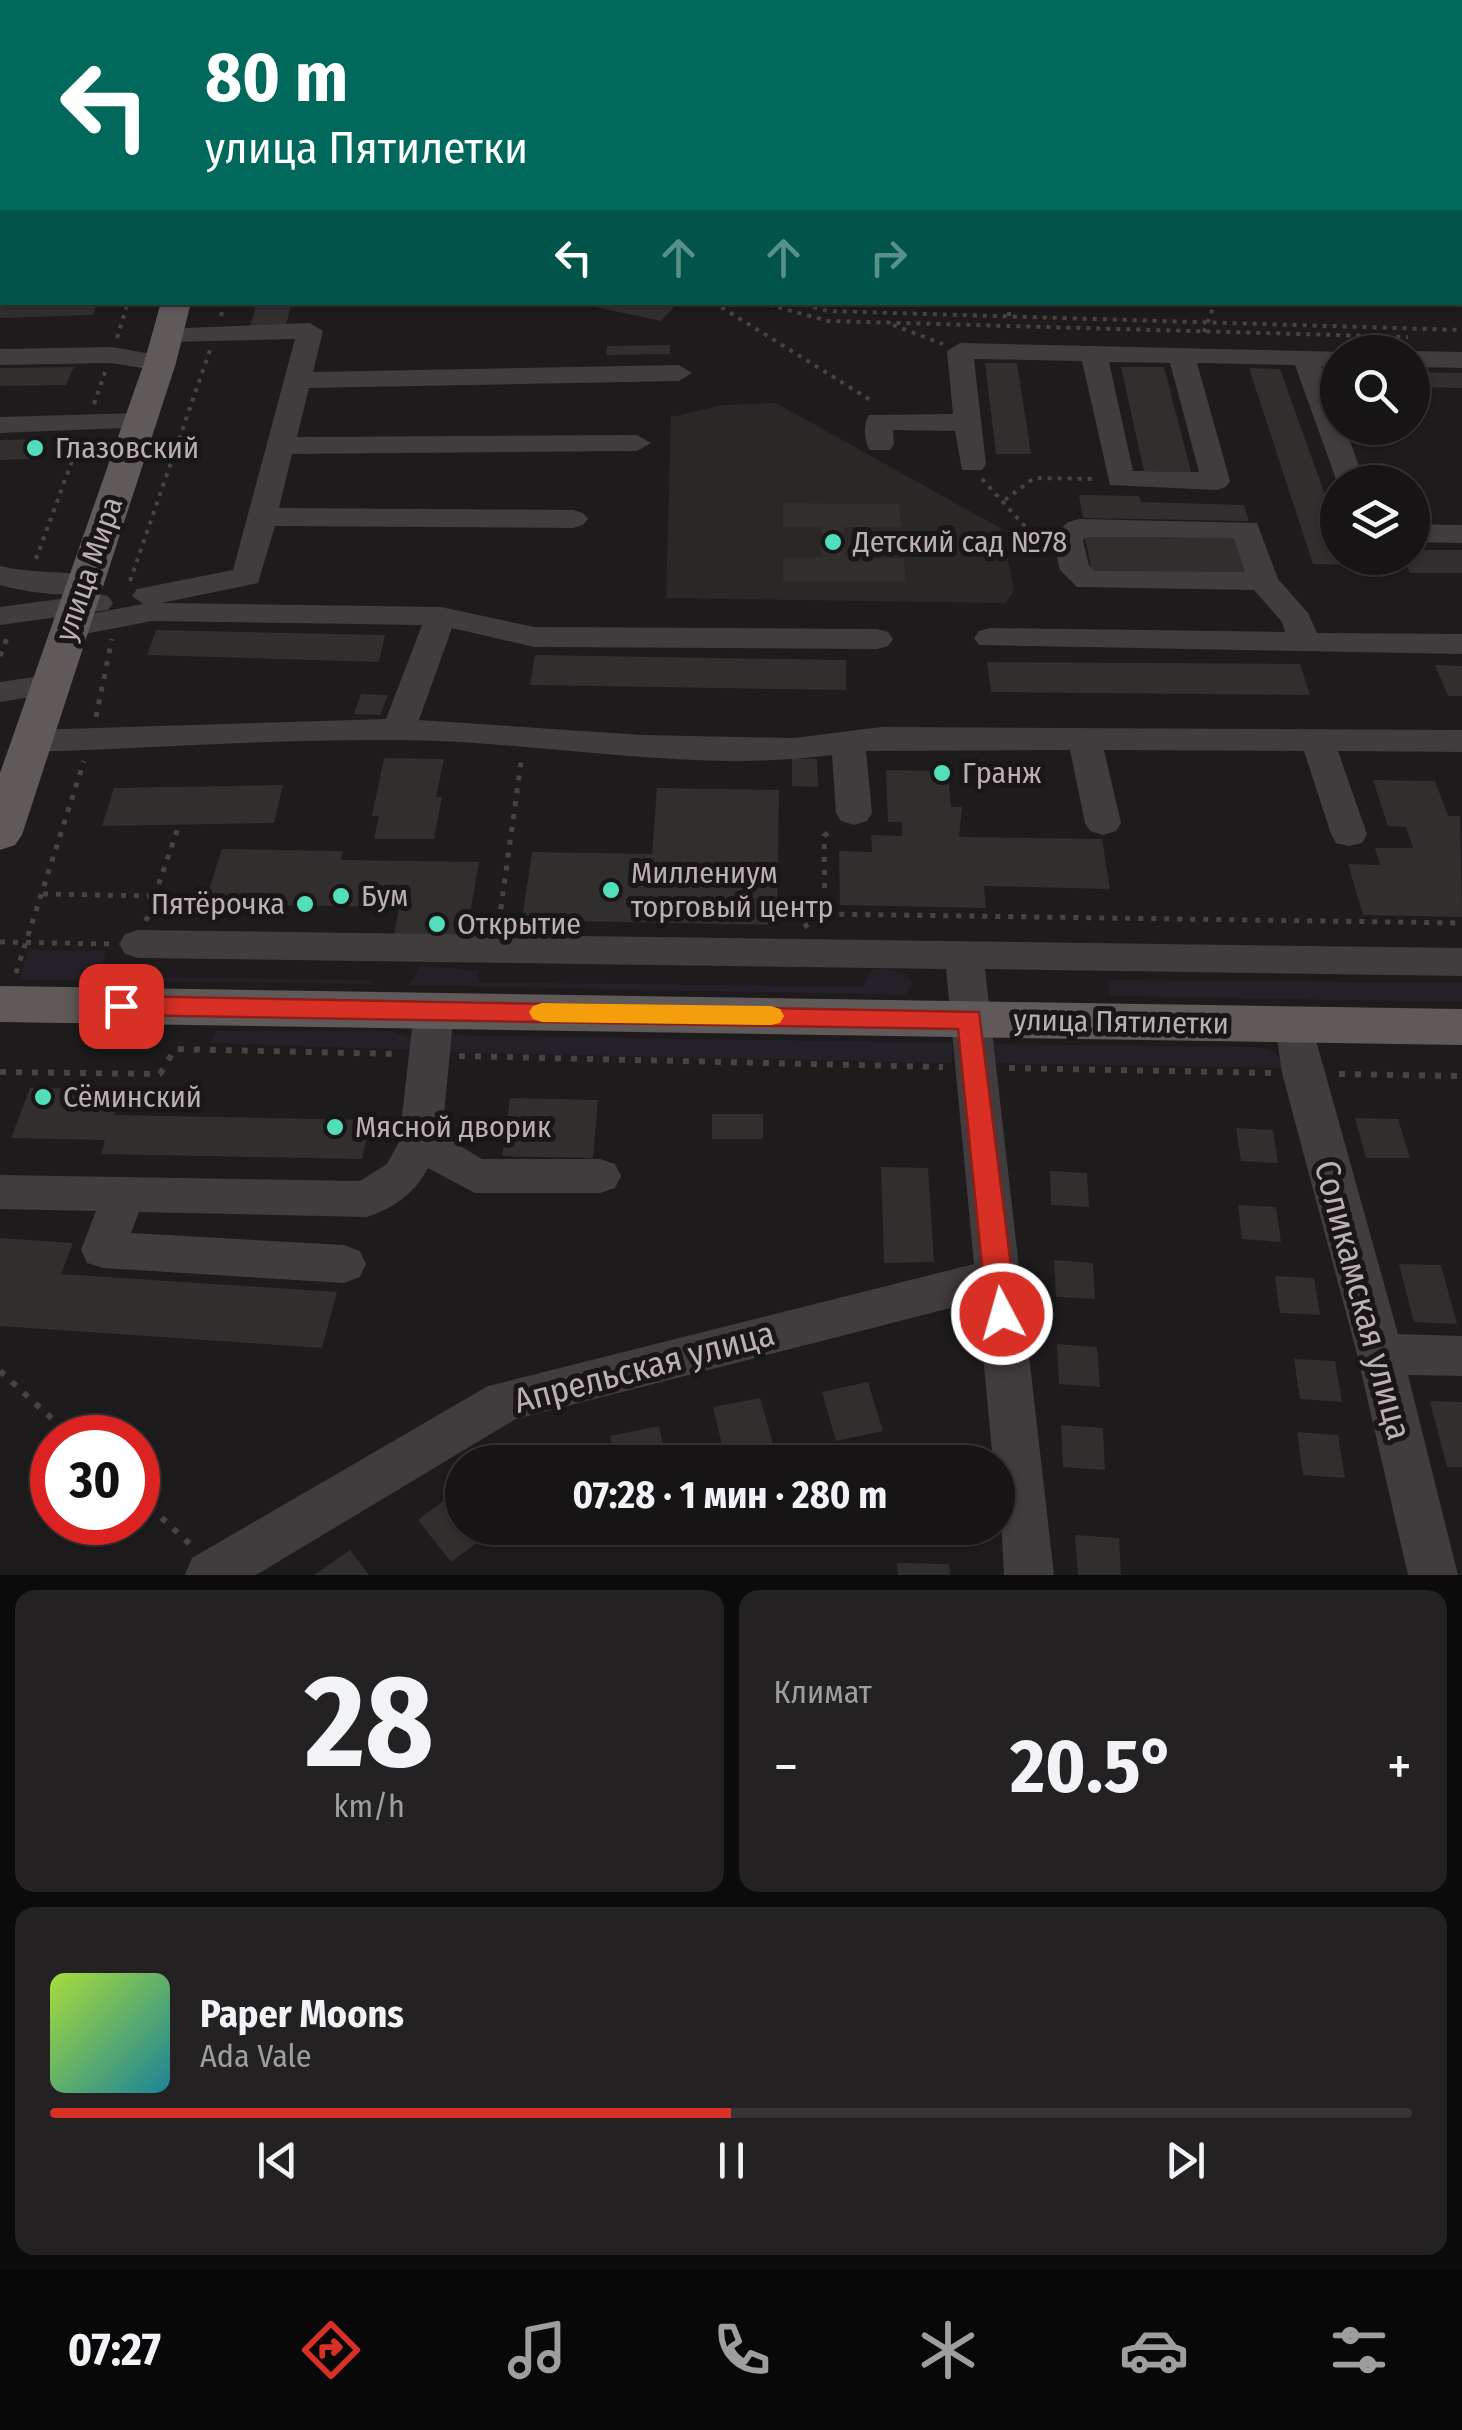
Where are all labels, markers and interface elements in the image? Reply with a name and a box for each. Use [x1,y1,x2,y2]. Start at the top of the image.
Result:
text: 80 m [205,36,348,120]
icon: left [40,40,170,170]
text: улица Пятилетки [205,121,528,175]
icon: left [546,230,601,285]
icon: ahead [651,230,706,285]
icon: ahead [756,230,811,285]
icon: right [861,230,916,285]
map controls [1320,335,1430,575]
button: search [1320,335,1430,445]
place label: Глазовский [55,430,199,466]
marker: Глазовский [24,437,46,459]
button: layers [1320,465,1430,575]
street label: улица Мира [48,492,130,646]
place label: Детский сад №78 [852,524,1067,560]
marker: Детский сад №78 [822,531,844,553]
place label: Гранж [962,755,1041,791]
marker: Гранж [931,762,953,784]
place label: Миллениум торговый центр [631,855,834,925]
place label: Бум [361,878,408,914]
marker: Миллениум торговый центр [600,879,622,901]
marker: Бум [330,885,352,907]
place label: Пятёрочка [151,886,285,922]
marker: Пятёрочка [294,893,316,915]
place label: Открытие [457,906,581,942]
marker: Открытие [426,913,448,935]
pin [79,964,164,1049]
icon: arrive [94,979,149,1034]
street label: улица Пятилетки [1013,1002,1229,1042]
place label: Сёминский [63,1079,202,1115]
marker: Сёминский [32,1086,54,1108]
place label: Мясной дворик [355,1109,551,1145]
marker: Мясной дворик [324,1116,346,1138]
street label: Соликамская улица [1306,1156,1420,1444]
position arrow [950,1262,1054,1366]
street label: Апрельская улица [509,1312,779,1422]
speed limit sign: 30 [30,1415,160,1545]
text: 07:28 · 1 мин · 280 m [573,1472,887,1518]
text: 28 [305,1644,434,1800]
text: Климат [774,1673,872,1711]
text: 20.5° [1010,1722,1175,1812]
text: − [774,1734,798,1800]
text: + [1387,1734,1412,1800]
text: km/h [334,1787,405,1825]
text: Paper Moons [200,1991,404,2037]
text: Ada Vale [200,2037,312,2075]
icon: previous [250,2133,305,2188]
icon: pause [704,2133,759,2188]
icon: next [1158,2133,1213,2188]
icon: directions [296,2315,366,2385]
icon: music [502,2315,572,2385]
icon: phone [707,2315,777,2385]
icon: climate [913,2315,983,2385]
icon: car [1119,2315,1189,2385]
icon: filters [1324,2315,1394,2385]
text: 07:27 [68,2323,161,2377]

